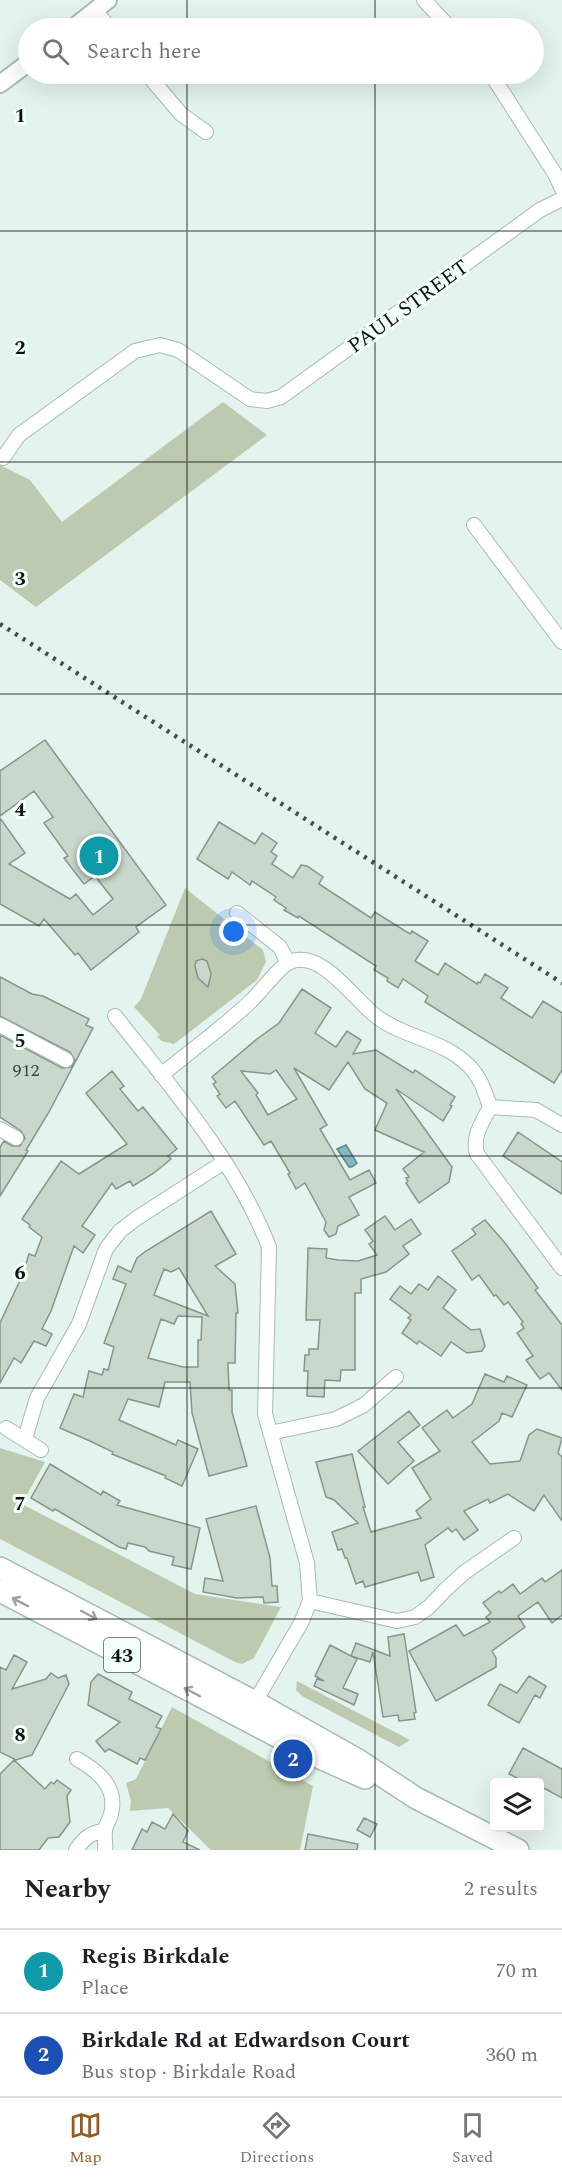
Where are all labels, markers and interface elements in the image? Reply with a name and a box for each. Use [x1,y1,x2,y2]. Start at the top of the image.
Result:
search box [18,18,544,84]
icon: search [39,35,72,68]
text: Search here [87,35,201,68]
text: 1 [14,101,26,131]
street label: PAUL STREET [341,252,476,362]
text: 2 [14,333,26,363]
text: 3 [14,564,26,594]
text: 4 [14,795,26,825]
pin: 1 [80,834,118,878]
your location [219,917,248,946]
text: 5 [14,1026,26,1056]
house number: 912 [13,1057,40,1084]
text: 6 [14,1258,26,1288]
text: 7 [14,1489,26,1519]
one-way arrow [11,1595,29,1607]
one-way arrow [80,1609,98,1621]
road number: 43 [104,1638,140,1672]
one-way arrow [184,1686,202,1697]
text: 8 [14,1720,26,1750]
pin: 2 [274,1736,312,1782]
map controls [490,1778,544,1832]
button: layers [490,1778,544,1832]
text: Nearby [24,1869,110,1909]
text: 2 results [464,1874,538,1904]
text: Regis Birkdale [81,1940,229,1973]
text: 1 [38,1956,49,1986]
text: 70 m [496,1956,538,1986]
text: Place [81,1973,129,2003]
text: Birkdale Rd at Edwardson Court [81,2024,410,2057]
text: 2 [38,2040,49,2070]
text: 360 m [486,2040,538,2070]
text: Bus stop · Birkdale Road [81,2057,296,2087]
tab: Map [69,2109,102,2169]
tab: Directions [240,2109,314,2169]
tab: Saved [452,2109,493,2169]

